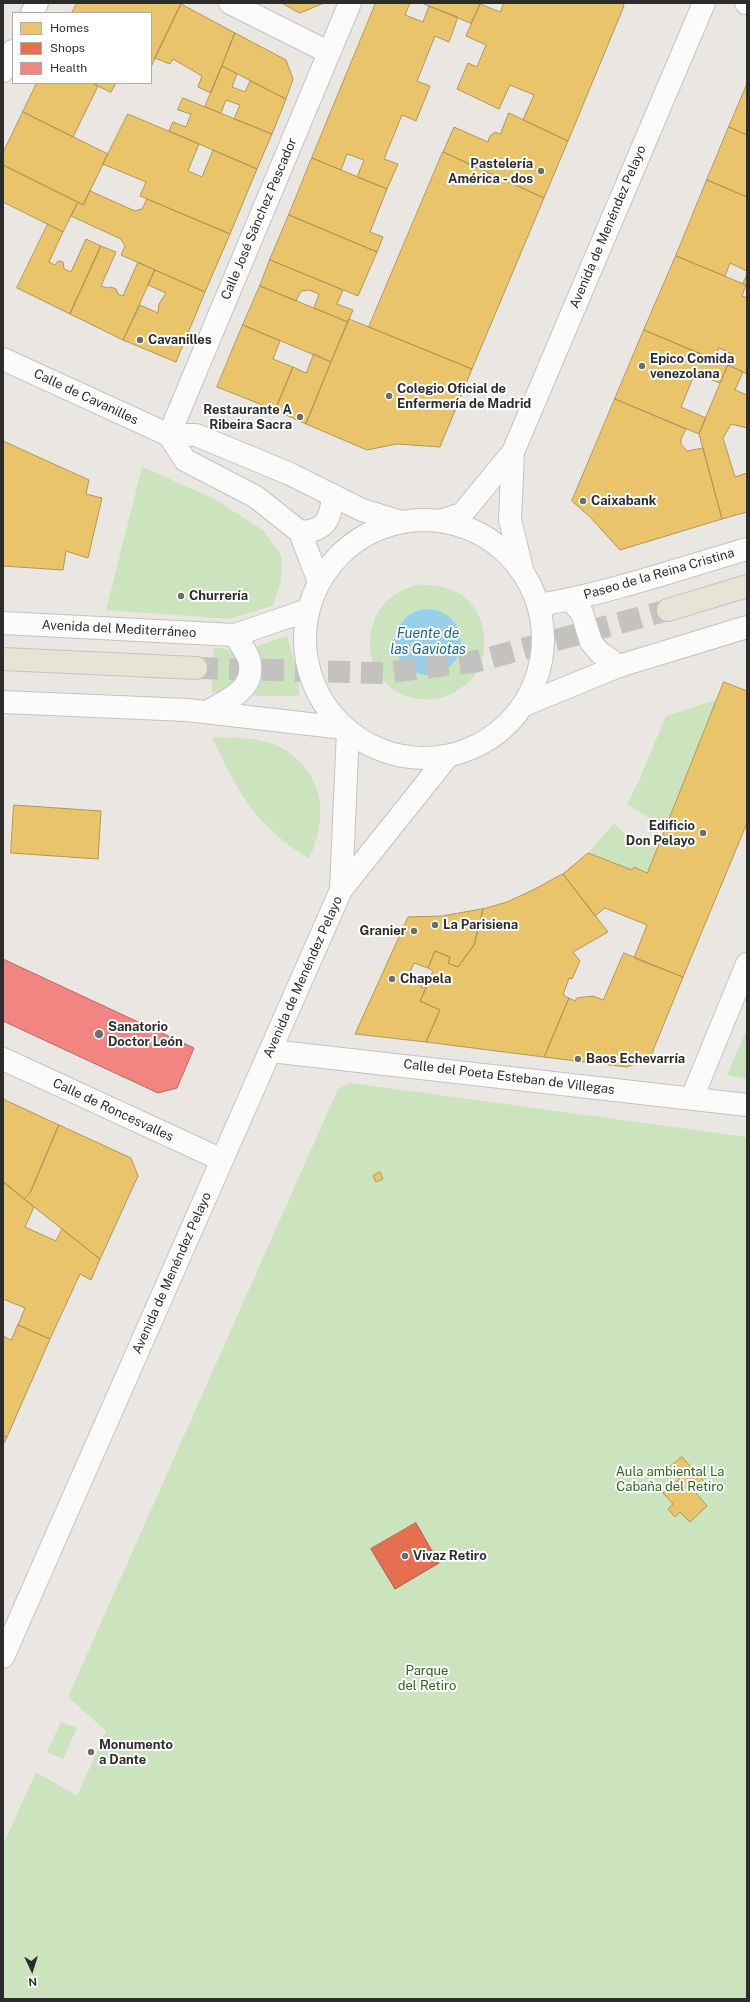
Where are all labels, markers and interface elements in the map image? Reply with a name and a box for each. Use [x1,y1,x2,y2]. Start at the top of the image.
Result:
legend [12,12,152,84]
text: Homes [50,21,89,35]
text: Shops [50,41,85,55]
text: Health [50,61,87,75]
street label: Calle José Sánchez Pescador [218,136,300,302]
street label: Avenida de Menéndez Pelayo [567,143,649,311]
place label: Pastelería América - dos [448,156,533,187]
marker: Pastelería América - dos [536,166,546,176]
place label: Cavanilles [148,332,212,348]
marker: Cavanilles [135,335,145,345]
place label: Epico Comida venezolana [650,351,734,382]
marker: Epico Comida venezolana [637,361,647,371]
street label: Calle de Cavanilles [31,366,141,428]
place label: Colegio Oficial de Enfermería de Madrid [397,381,531,412]
marker: Colegio Oficial de Enfermería de Madrid [384,391,394,401]
place label: Restaurante A Ribeira Sacra [203,402,292,433]
marker: Restaurante A Ribeira Sacra [295,412,305,422]
place label: Caixabank [591,493,656,509]
marker: Caixabank [578,496,588,506]
street label: Paseo de la Reina Cristina [582,545,736,603]
place label: Churrería [189,588,248,604]
marker: Churrería [176,591,186,601]
street label: Avenida del Mediterráneo [41,617,197,641]
water label: Fuente de las Gaviotas [390,626,466,658]
place label: Edificio Don Pelayo [626,818,695,849]
marker: Edificio Don Pelayo [698,828,708,838]
street label: Avenida de Menéndez Pelayo [260,894,346,1060]
place label: La Parisiena [443,917,518,933]
marker: La Parisiena [430,920,440,930]
place label: Granier [360,923,406,939]
marker: Granier [409,926,419,936]
place label: Chapela [400,971,451,987]
marker: Chapela [387,974,397,984]
place label: Sanatorio Doctor León [108,1019,183,1050]
marker: Sanatorio Doctor León [93,1028,105,1040]
place label: Baos Echevarría [586,1051,685,1067]
marker: Baos Echevarría [573,1054,583,1064]
street label: Calle del Poeta Esteban de Villegas [402,1056,616,1098]
street label: Calle de Roncesvalles [50,1075,176,1145]
street label: Avenida de Menéndez Pelayo [129,1190,215,1356]
park label: Aula ambiental La Cabaña del Retiro [616,1464,724,1495]
place label: Vivaz Retiro [413,1548,487,1564]
marker: Vivaz Retiro [400,1551,410,1561]
park label: Parque del Retiro [398,1663,456,1694]
place label: Monumento a Dante [99,1737,173,1768]
marker: Monumento a Dante [86,1747,96,1757]
north arrow [12,1950,52,1990]
text: N [28,1976,38,1988]

